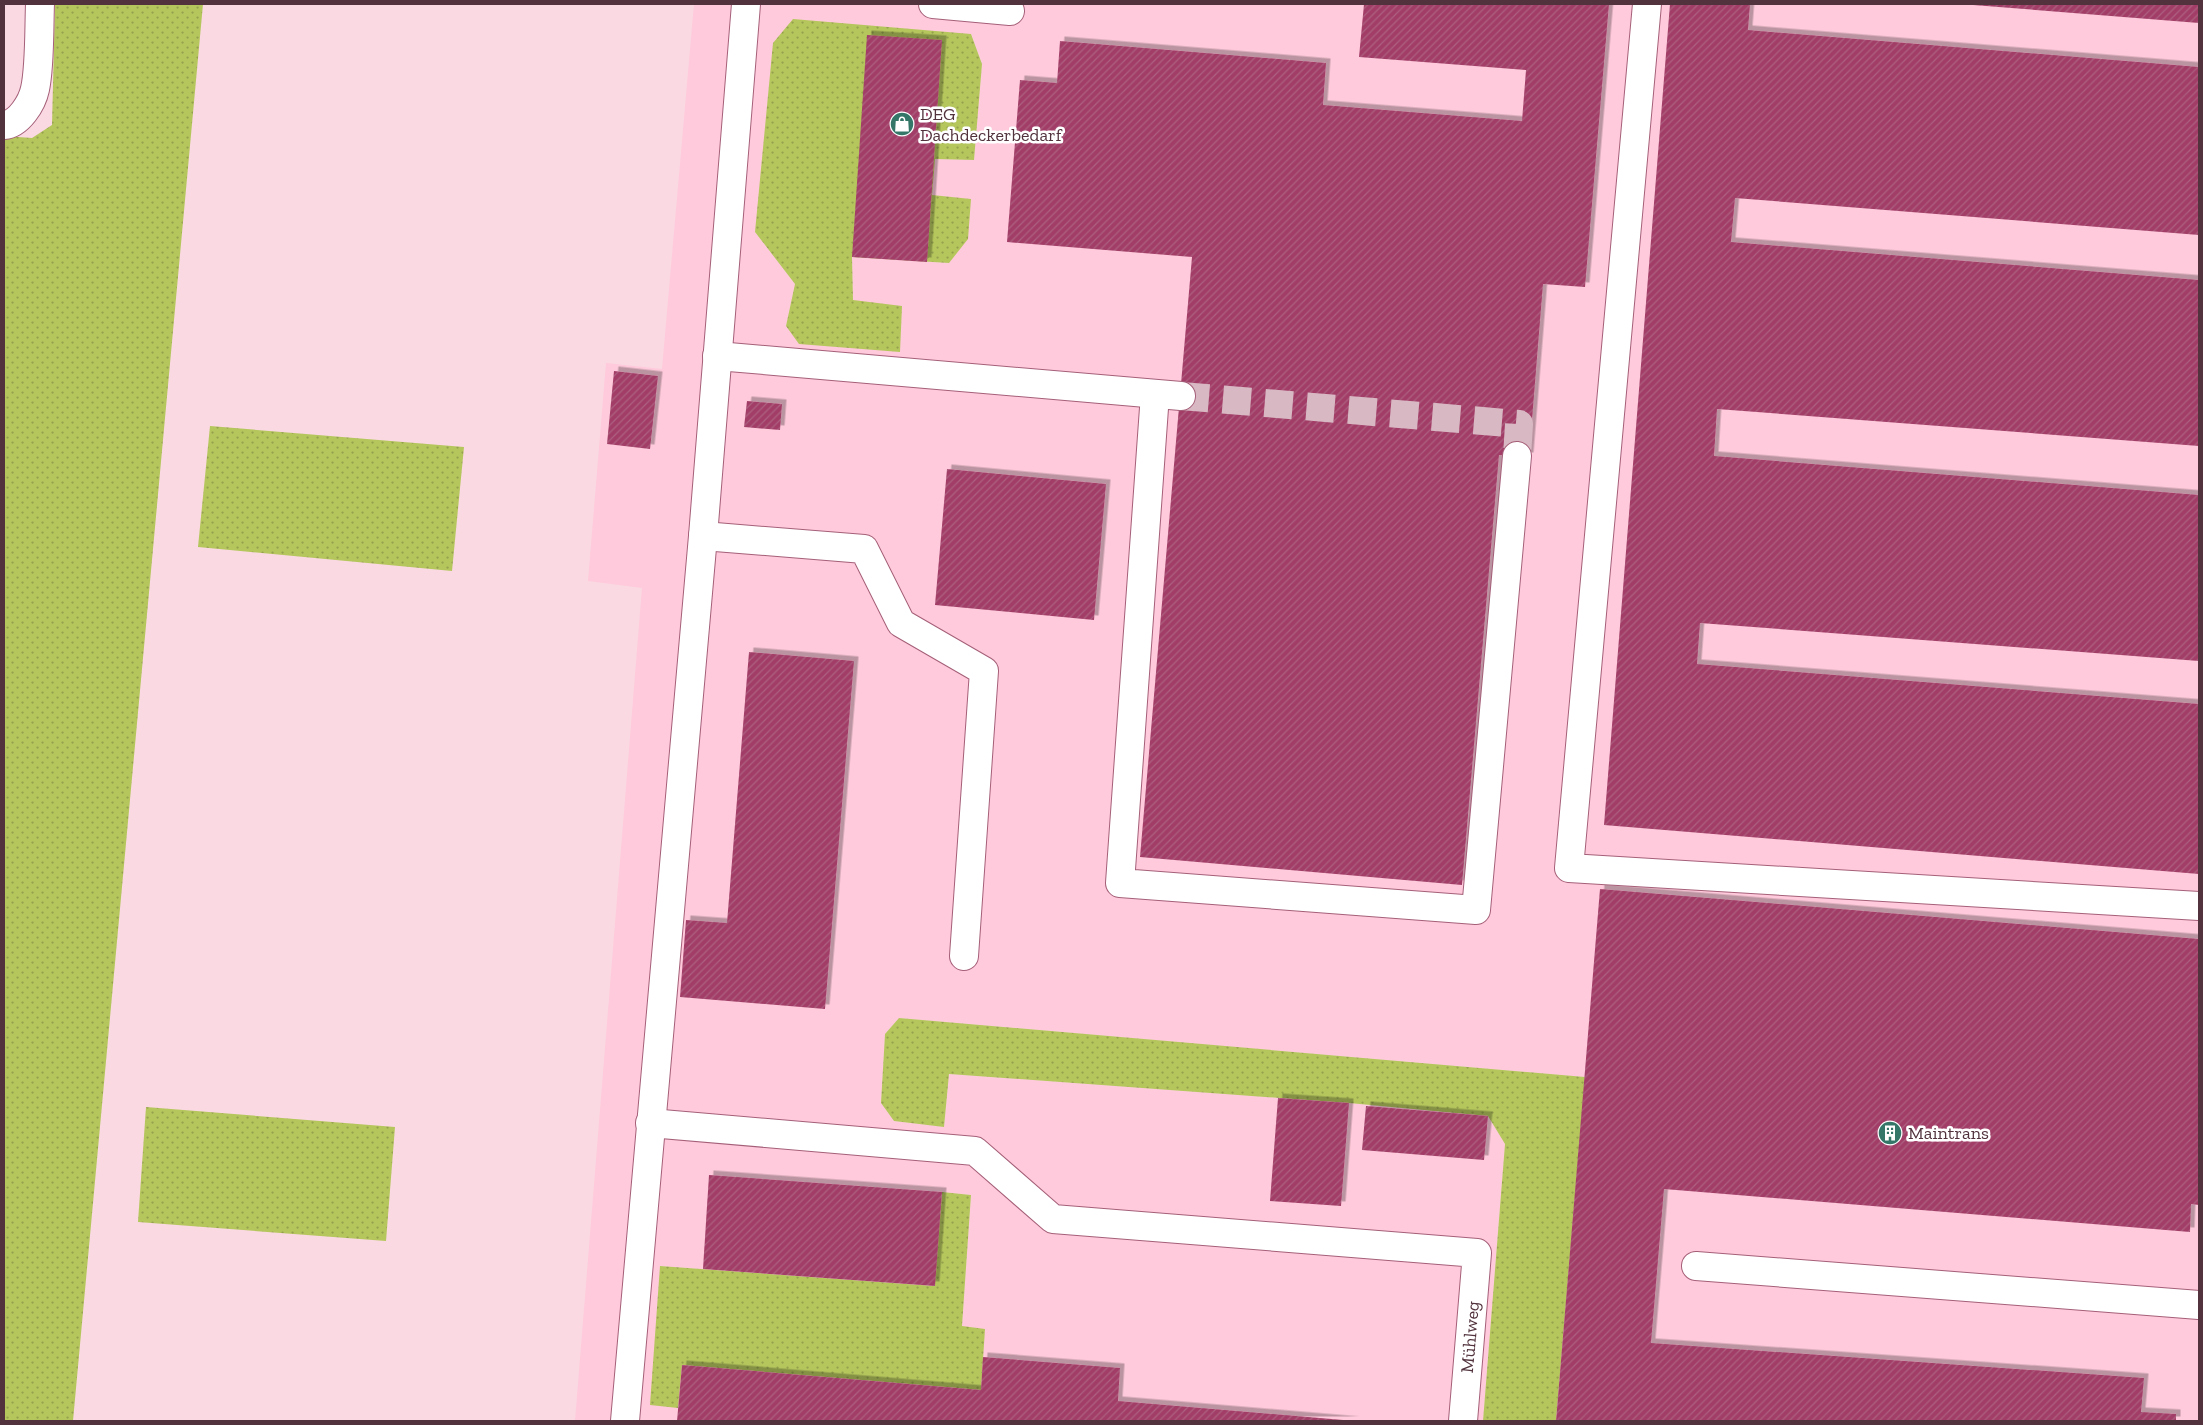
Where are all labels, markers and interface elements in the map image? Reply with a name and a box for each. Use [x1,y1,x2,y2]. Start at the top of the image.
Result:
place label: DEG Dachdeckerbedarf [920,103,1063,146]
shop icon: DEG Dachdeckerbedarf [889,111,915,137]
building icon: Maintrans [1877,1120,1903,1146]
place label: Maintrans [1908,1122,1989,1144]
street label: Mühlweg [1456,1300,1484,1374]

